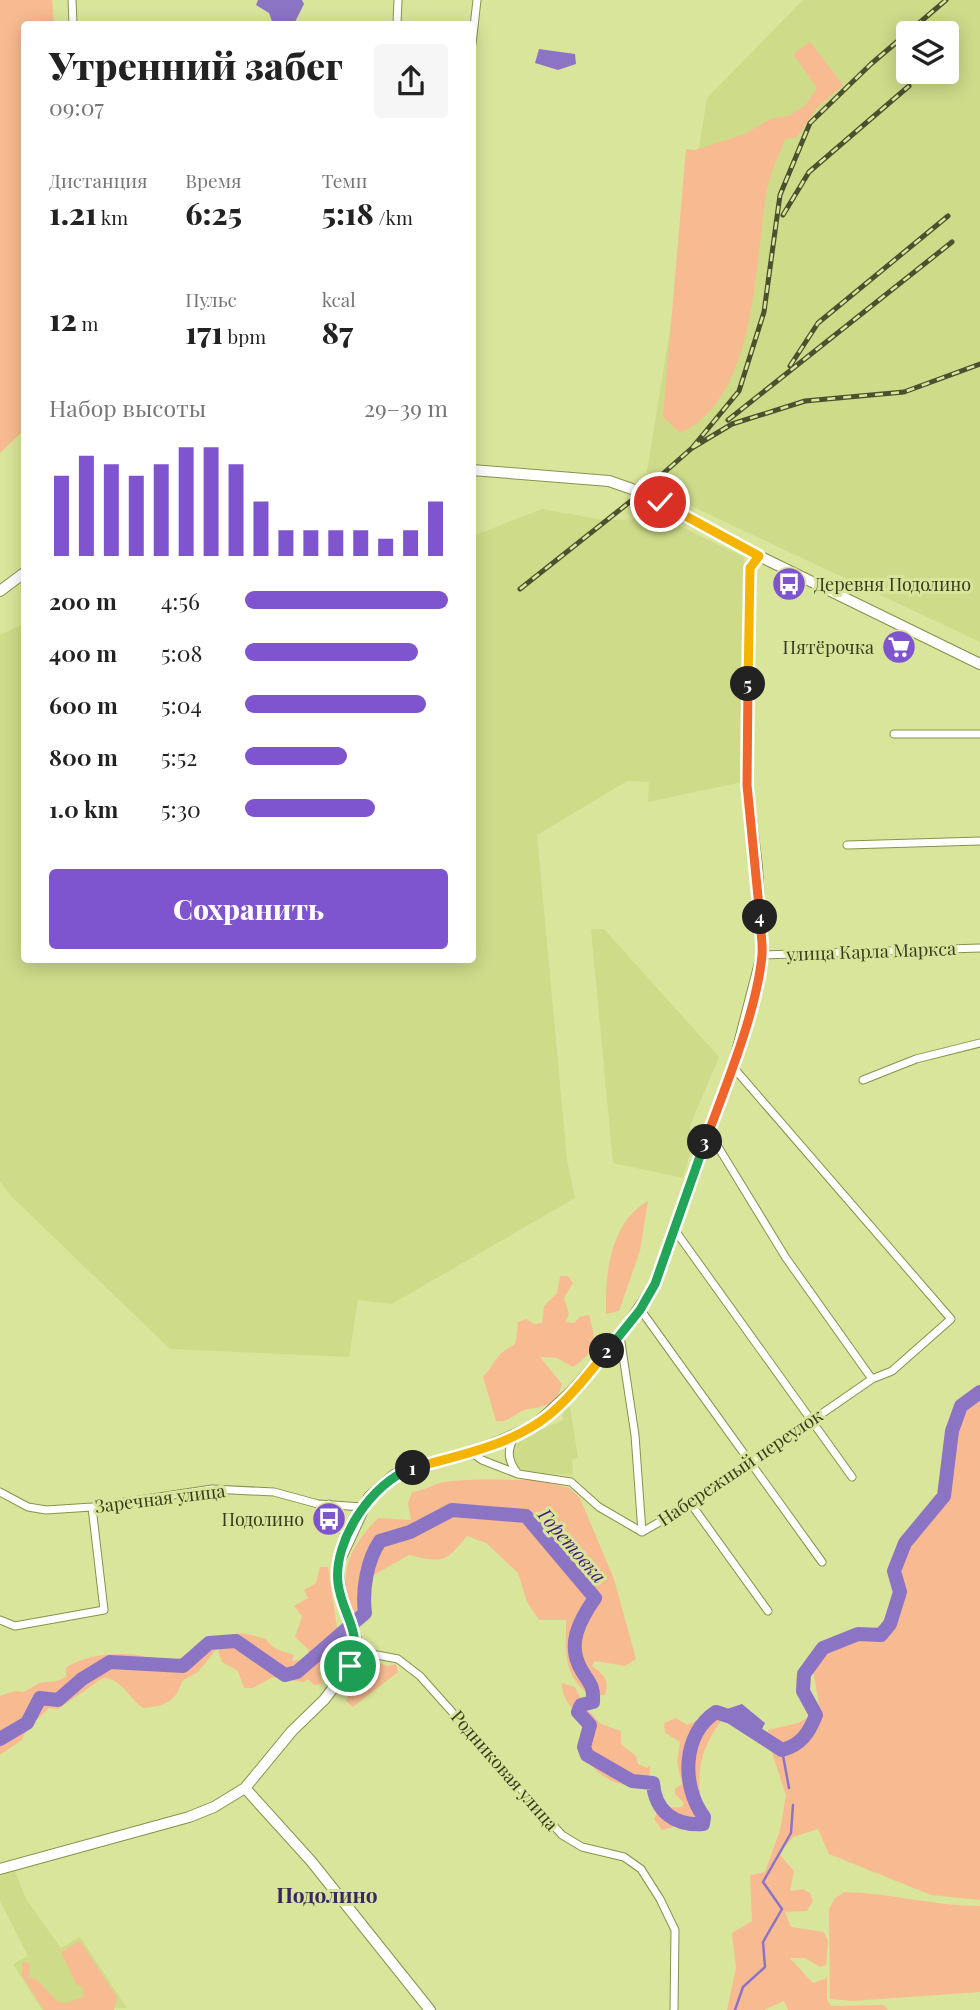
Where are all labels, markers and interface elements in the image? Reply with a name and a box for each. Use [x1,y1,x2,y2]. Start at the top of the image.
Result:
map controls [896,21,959,84]
button: layers [896,21,959,84]
text: Утренний забег [49,39,343,90]
button: share [374,44,448,118]
text: 09:07 [49,91,104,122]
text: Дистанция [49,167,147,193]
text: Время [185,167,241,193]
text: Темп [322,167,367,193]
text: 1.21 [49,193,97,233]
text: 6:25 [185,193,242,233]
text: 5:18 [322,193,374,233]
text: km [97,204,128,230]
text: /km [374,204,413,230]
text: Пульс [185,286,237,312]
text: kcal [322,286,356,312]
text: 12 [49,299,77,339]
text: m [77,310,98,336]
text: 171 [185,312,223,352]
text: 87 [322,312,353,352]
text: bpm [223,323,266,349]
text: Набор высоты [49,392,206,423]
text: 29–39 m [364,392,448,423]
pin [630,472,690,532]
icon: check [641,483,679,521]
bus stop icon: Деревня Подолино [770,565,808,603]
place label: Деревня Подолино [814,572,971,596]
text: 200 m [49,585,117,616]
text: 4:56 [161,585,200,616]
supermarket icon: Пятёрочка [880,628,918,666]
place label: Пятёрочка [783,635,874,659]
text: 400 m [49,637,117,668]
text: 5:08 [161,637,202,668]
pin: 5 [730,666,766,702]
text: 5 [743,670,752,696]
text: 600 m [49,689,118,720]
text: 5:04 [161,689,202,720]
text: 800 m [49,741,118,772]
text: 5:52 [161,741,197,772]
text: 1.0 km [49,793,118,824]
text: 5:30 [161,793,201,824]
button: Сохранить [49,869,448,949]
pin: 4 [742,900,778,934]
text: 4 [754,903,765,929]
street label: улица Карла Маркса [785,936,956,966]
pin: 3 [688,1124,722,1160]
text: 3 [700,1128,709,1154]
pin: 2 [590,1334,624,1368]
text: 2 [602,1337,611,1363]
street label: Набережный переулок [653,1403,827,1531]
pin: 1 [396,1450,430,1486]
text: 1 [409,1454,416,1480]
street label: Заречная улица [93,1478,227,1518]
bus stop icon: Подолино [310,1500,348,1538]
water label: Горетовка [532,1501,613,1588]
place label: Подолино [222,1507,304,1531]
pin [320,1636,380,1696]
icon: arrive [331,1647,369,1685]
street label: Родниковая улица [446,1705,564,1835]
district label: Подолино [276,1880,378,1908]

